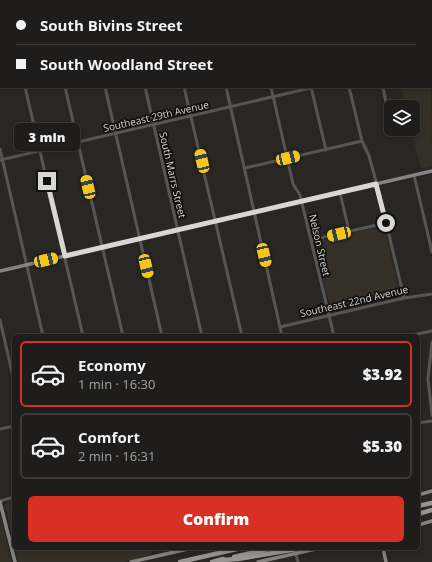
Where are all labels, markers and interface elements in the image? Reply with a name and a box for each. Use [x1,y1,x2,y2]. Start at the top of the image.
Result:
text: South Bivins Street [40,15,182,35]
text: South Woodland Street [40,54,213,74]
street label: Southeast 29th Avenue [102,97,211,135]
map controls [384,100,420,136]
button: layers [384,100,420,136]
callout: 3 min [14,123,80,151]
text: 3 min [29,128,65,146]
street label: South Marrs Street [156,131,190,220]
car [193,148,211,174]
car [275,149,301,167]
route end [38,172,56,190]
car [79,174,97,200]
street label: Nelson Street [306,213,334,278]
route start [377,214,395,232]
car [326,225,352,243]
car [255,242,273,268]
car [33,251,59,269]
car [137,253,155,279]
street label: Southeast 22nd Avenue [299,282,410,320]
text: Economy [78,355,146,375]
icon: car [30,356,66,392]
text: $3.92 [363,364,402,384]
text: 1 min · 16:30 [78,375,155,393]
text: Comfort [78,427,140,447]
icon: car [30,428,66,464]
text: $5.30 [363,436,402,456]
text: 2 min · 16:31 [78,447,155,465]
button: Confirm [28,496,404,542]

